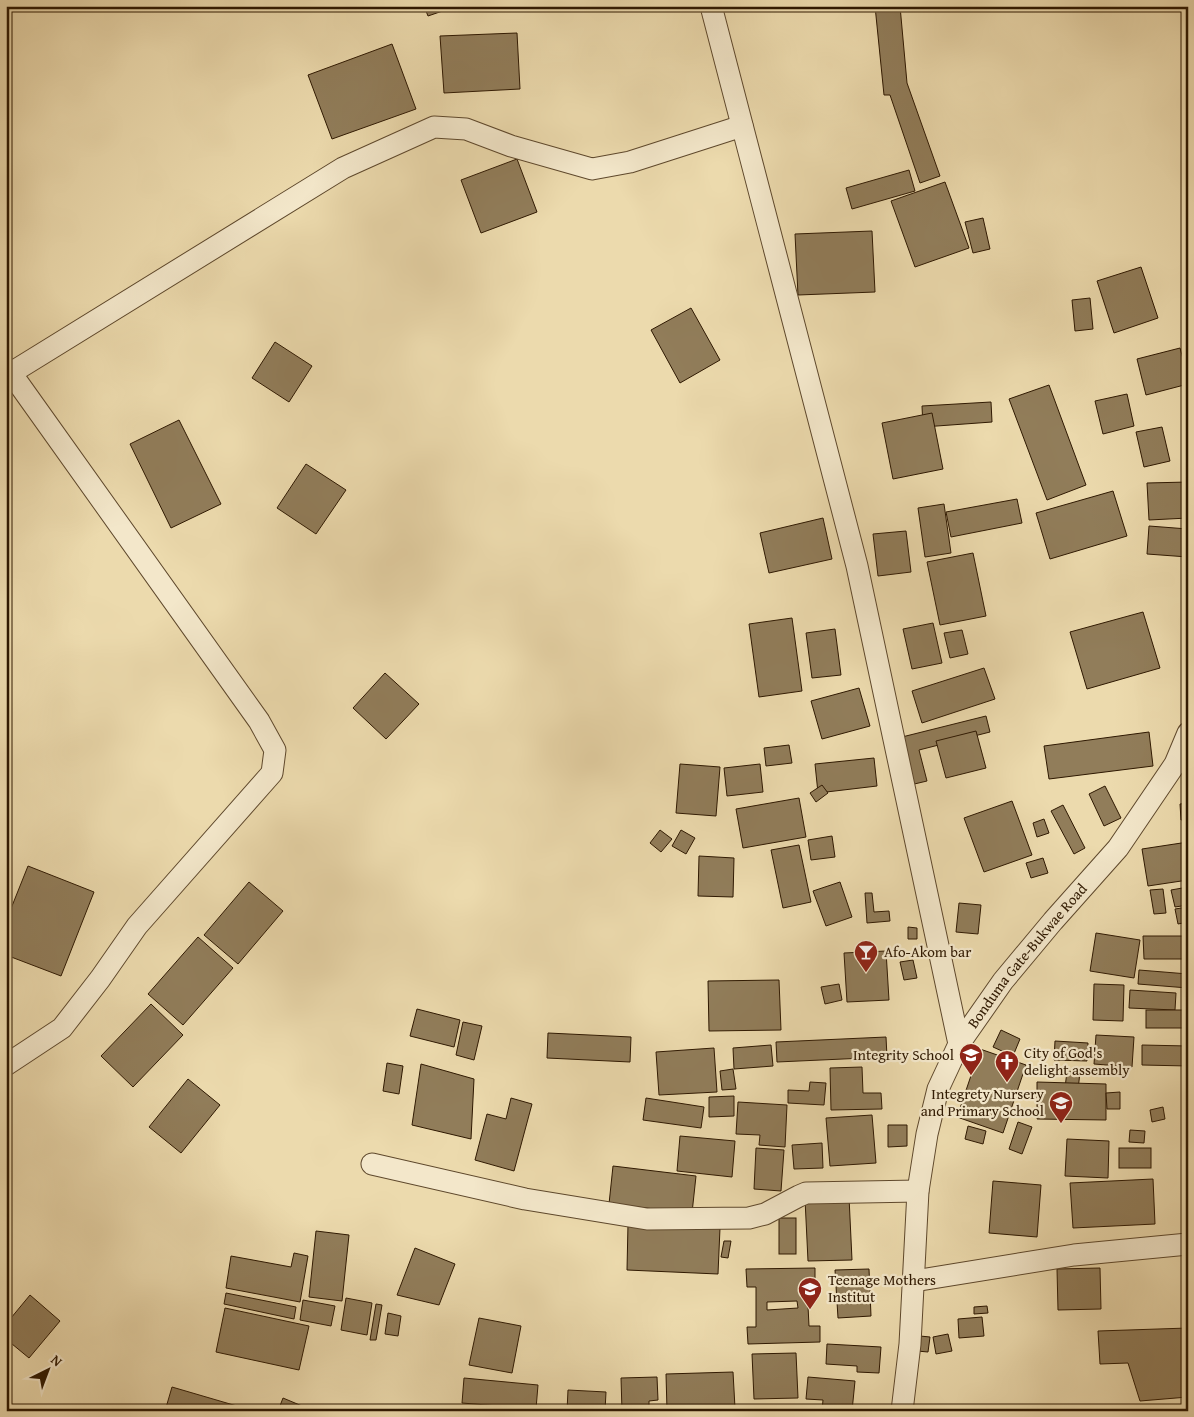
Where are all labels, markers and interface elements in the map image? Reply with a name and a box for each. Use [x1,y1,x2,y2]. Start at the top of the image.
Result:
street label: Bonduma Gate-Bukwae Road [962,879,1092,1032]
bar icon: Afo-Akom bar [853,939,879,973]
place label: Afo-Akom bar [884,941,971,962]
school or university icon: Integrity School [958,1042,984,1076]
place label: City of God's delight assembly [1024,1042,1130,1080]
place label: Integrity School [853,1044,954,1065]
church icon: City of God's delight assembly [994,1049,1020,1083]
place label: Integrety Nursery and Primary School [921,1083,1045,1121]
school or university icon: Integrety Nursery and Primary School [1048,1090,1074,1124]
place label: Teenage Mothers Institut [828,1269,936,1307]
school or university icon: Teenage Mothers Institut [797,1276,823,1310]
north arrow [22,1344,72,1394]
text: N [47,1350,67,1371]

